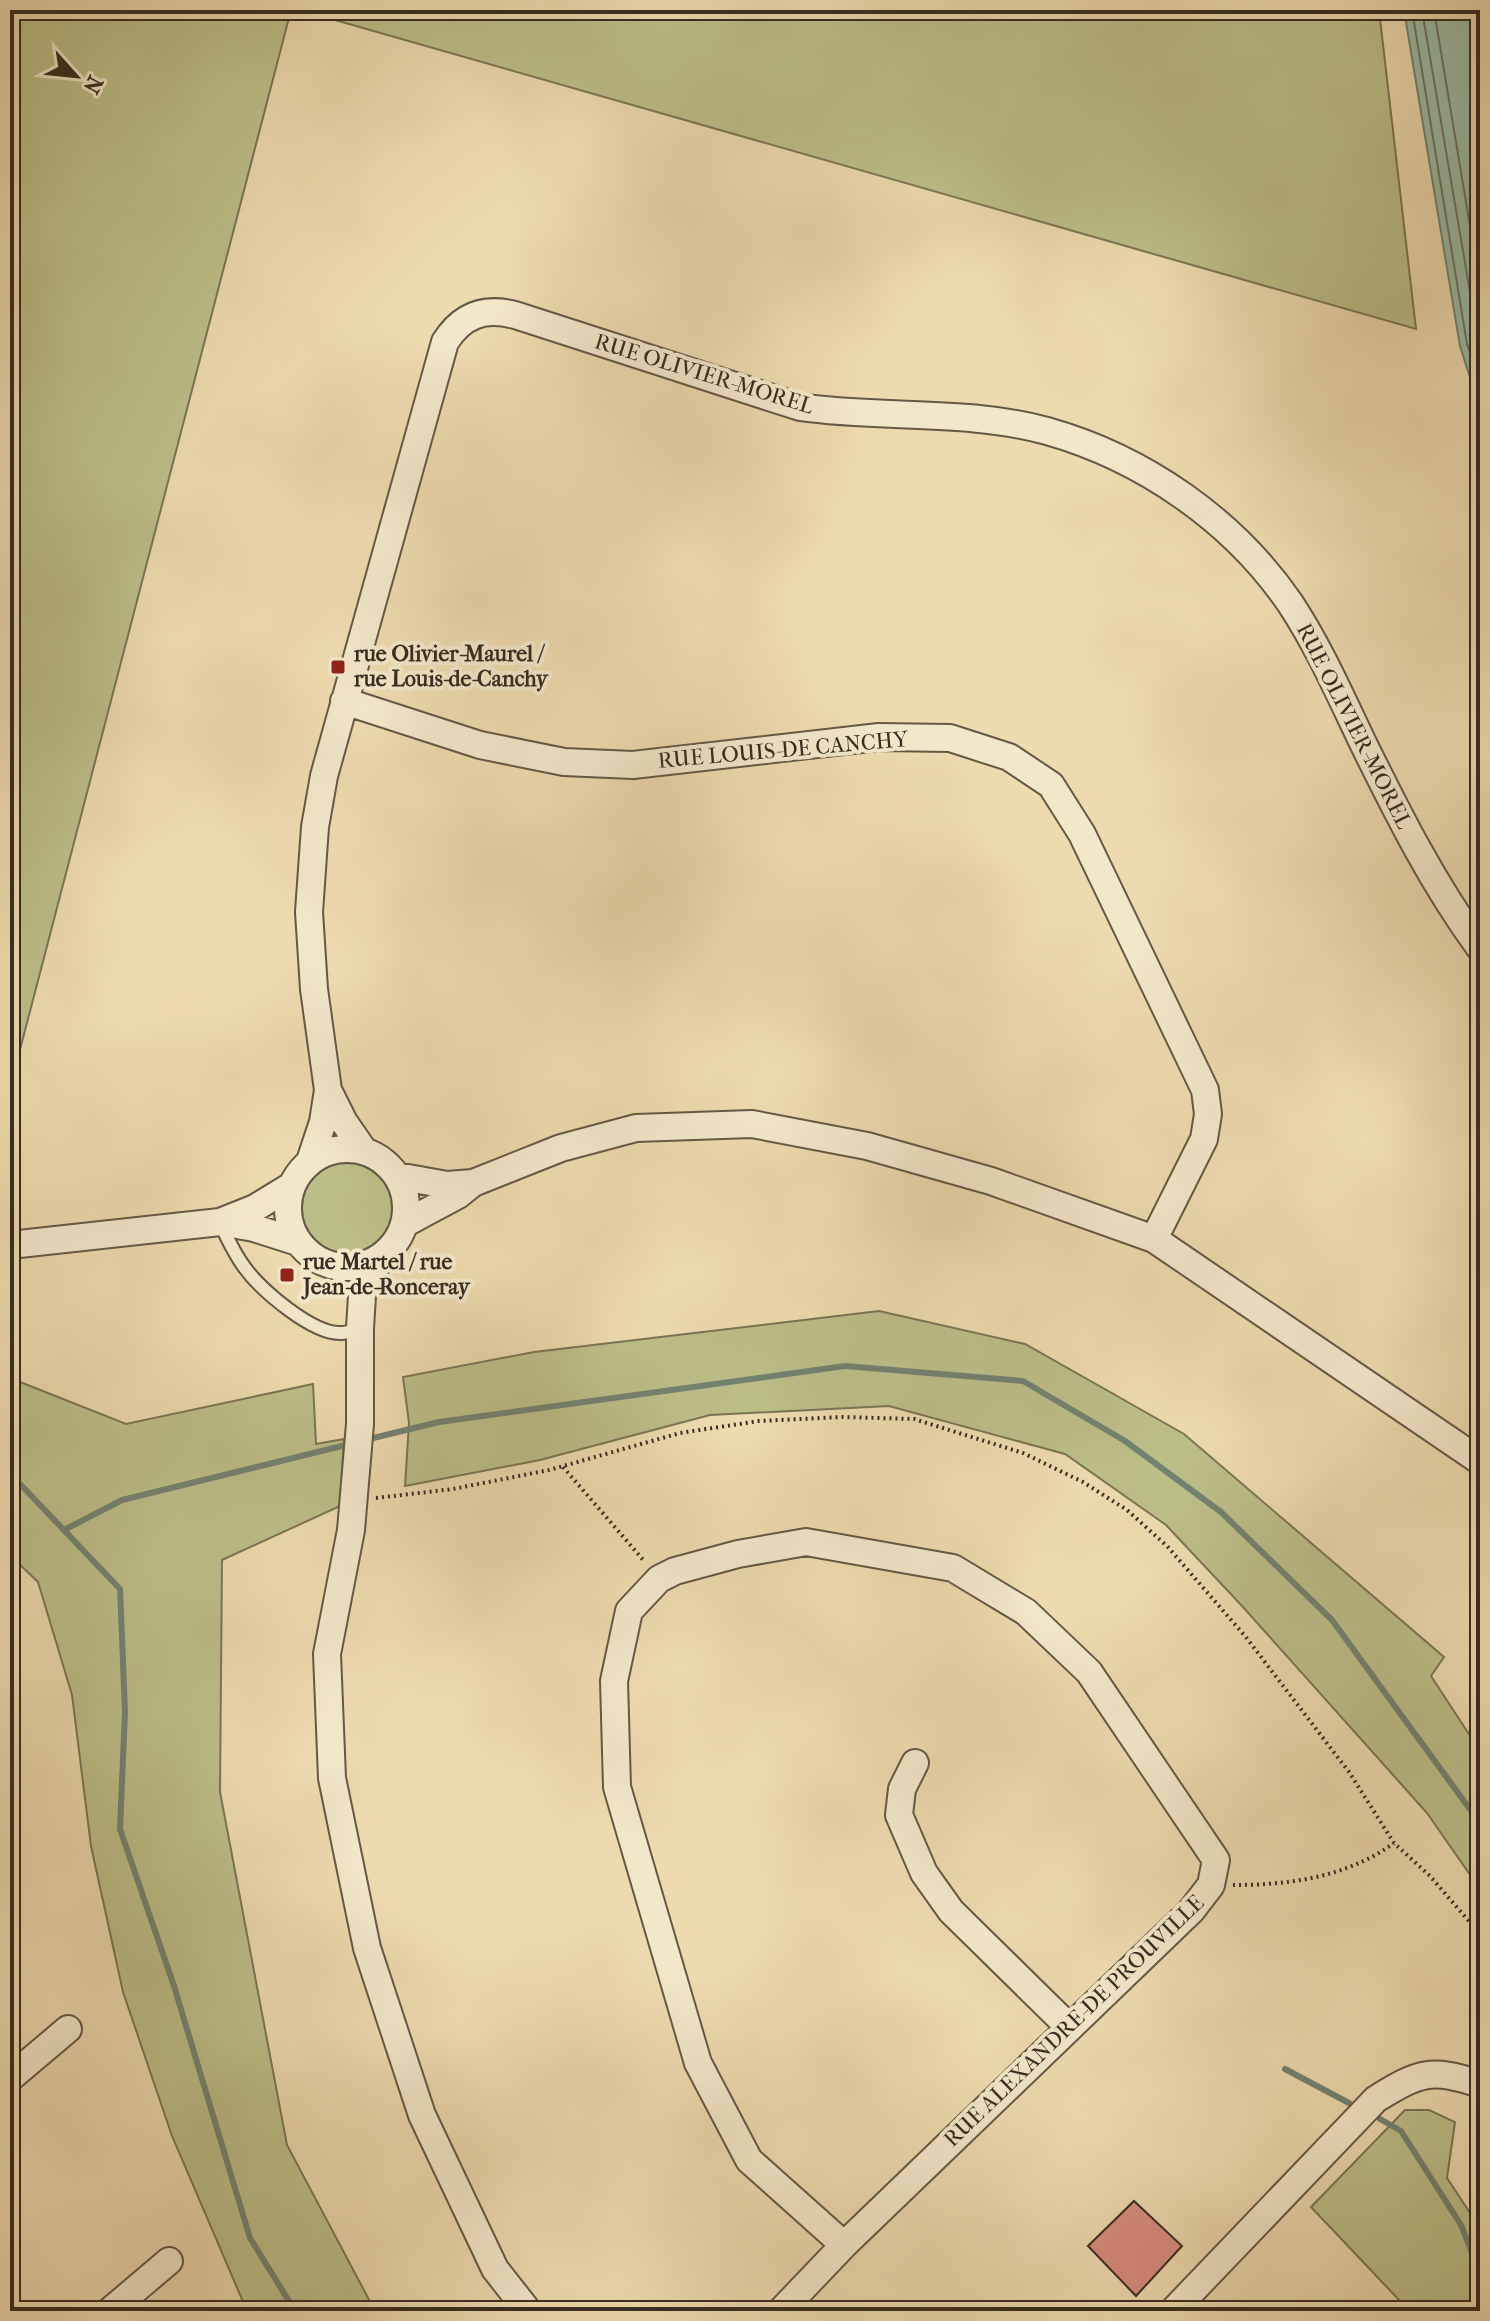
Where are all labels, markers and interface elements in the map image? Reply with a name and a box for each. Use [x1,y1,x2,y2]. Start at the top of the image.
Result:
north arrow [36,36,116,116]
text: N [77,71,108,98]
street label: RUE OLIVIER-MOREL [592,328,817,420]
street label: RUE OLIVIER-MOREL [1291,619,1417,834]
place label: rue Olivier-Maurel / rue Louis-de-Canchy [353,641,549,692]
marker: rue Olivier-Maurel / rue Louis-de-Canchy [329,658,347,676]
street label: RUE LOUIS-DE CANCHY [657,726,910,774]
place label: rue Martel / rue Jean-de-Ronceray [301,1249,471,1300]
marker: rue Martel / rue Jean-de-Ronceray [278,1266,296,1284]
street label: RUE ALEXANDRE-DE PROUVILLE [939,1890,1209,2152]

